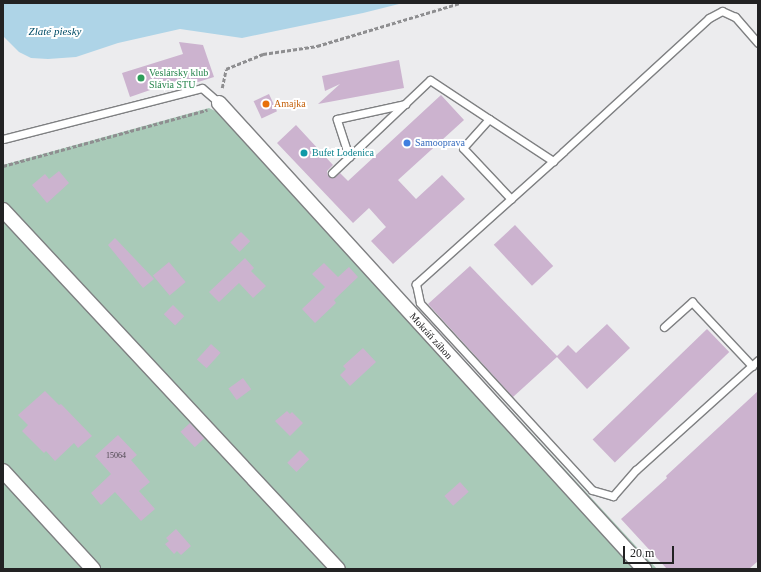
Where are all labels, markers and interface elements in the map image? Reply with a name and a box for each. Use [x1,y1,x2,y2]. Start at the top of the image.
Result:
water label: Zlaté piesky [29,24,81,38]
place label: Veslársky klub Slávia STU [149,66,208,90]
marker: Veslársky klub Slávia STU [136,73,146,83]
place label: Amajka [274,98,306,110]
marker: Amajka [261,99,271,109]
place label: Samooprava [415,137,465,149]
marker: Samooprava [402,138,412,148]
place label: Bufet Lodenica [312,147,374,159]
marker: Bufet Lodenica [299,148,309,158]
street label: Mokráň záhon [407,310,455,362]
house number: 15064 [106,451,126,461]
scale bar [625,538,676,564]
text: 20 m [630,546,654,560]

